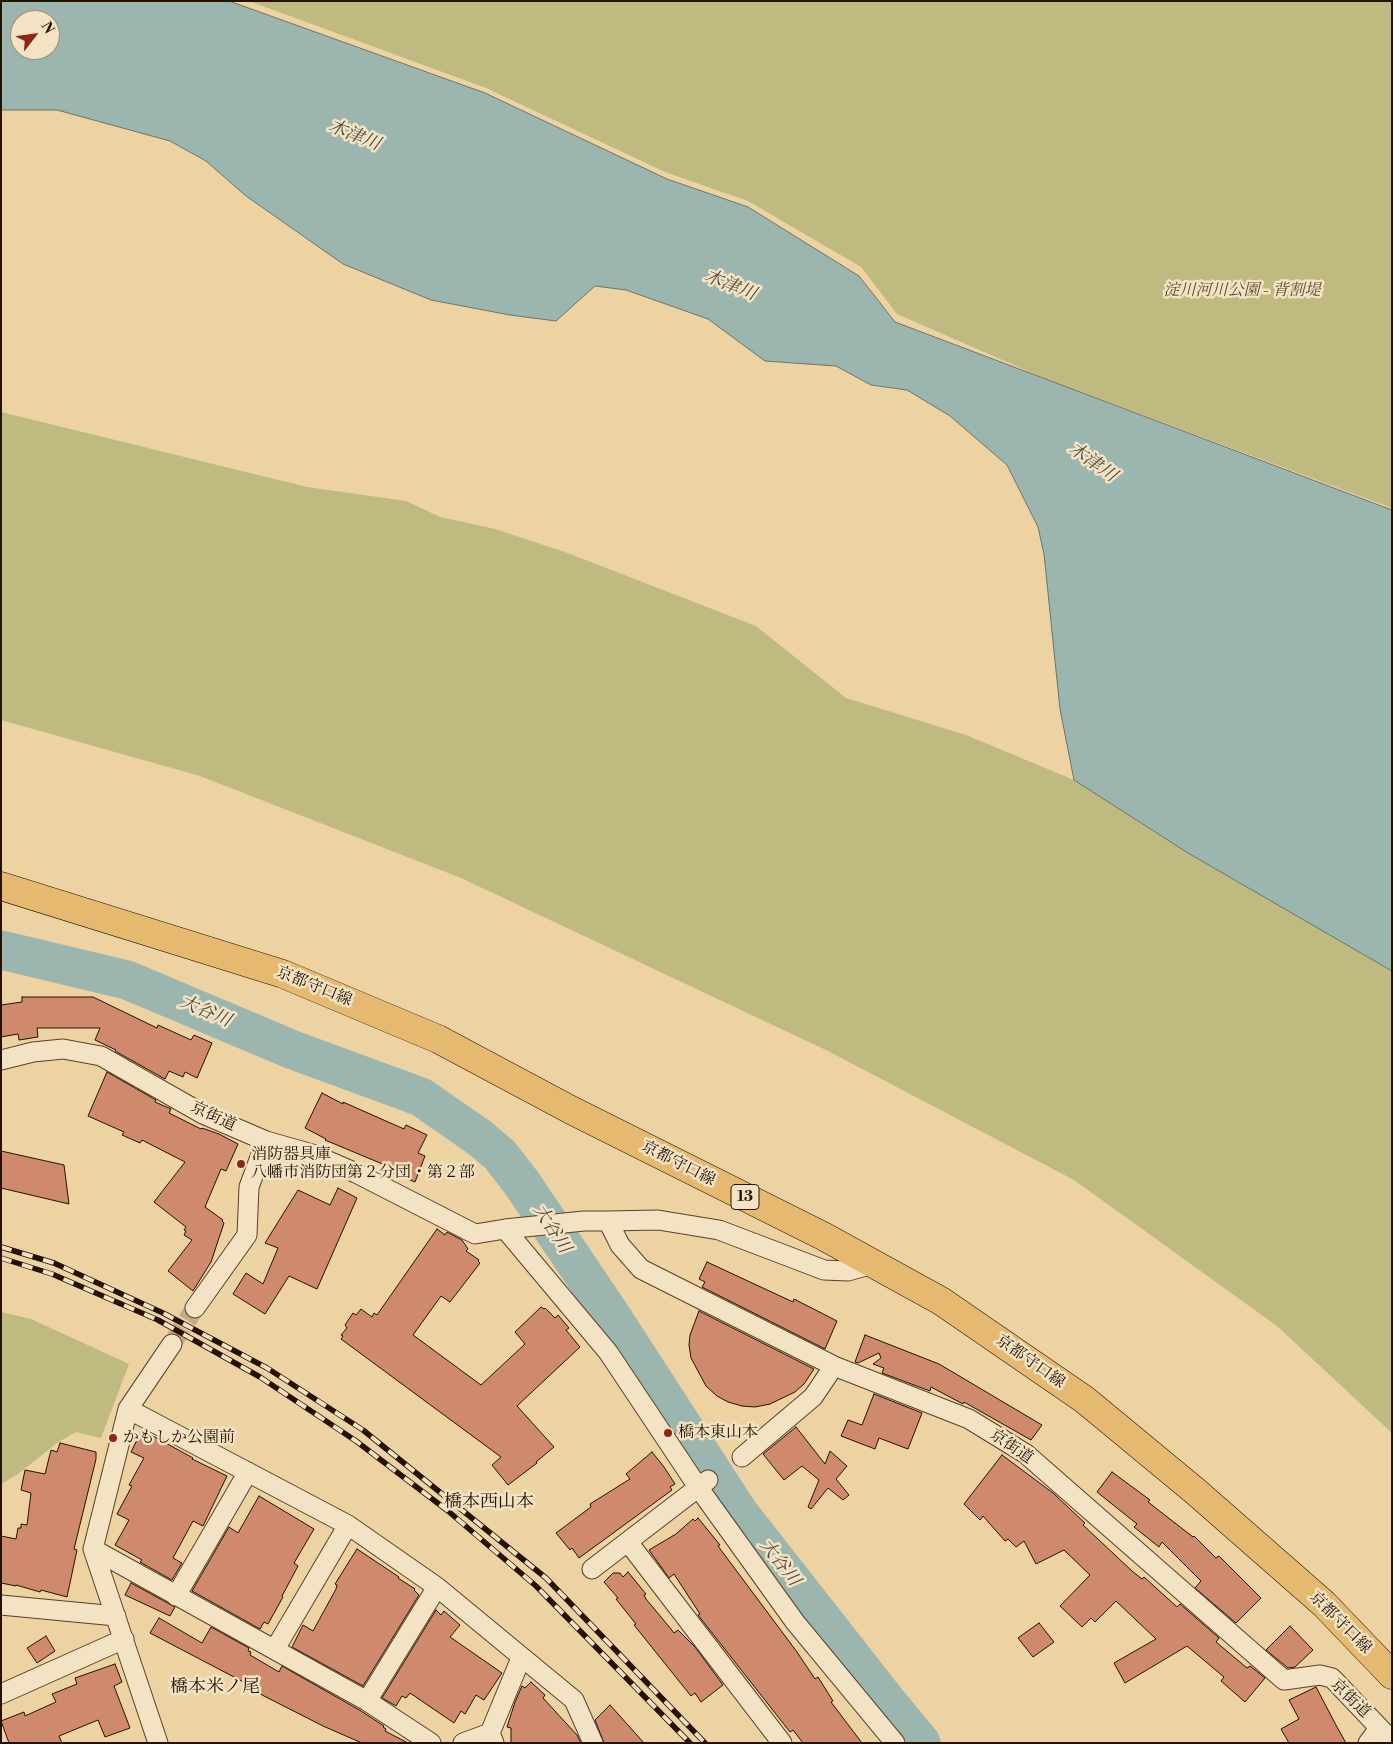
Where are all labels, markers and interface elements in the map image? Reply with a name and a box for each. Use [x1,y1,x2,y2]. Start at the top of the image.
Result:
north arrow [10,10,60,60]
text: N [37,19,58,37]
water label: 木津川 [325,116,383,156]
water label: 木津川 [701,266,759,306]
park label: 淀川河川公園 - 背割堤 [1164,281,1320,301]
water label: 木津川 [1064,439,1120,487]
street label: 京都守口線 [273,963,355,1011]
water label: 大谷川 [176,992,234,1032]
street label: 京街道 [187,1098,239,1136]
street label: 京都守口線 [638,1137,718,1191]
place label: 消防器具庫 八幡市消防団第２分団・第２部 [251,1145,475,1183]
marker: 消防器具庫 八幡市消防団第２分団・第２部 [235,1158,247,1170]
road number: 13 [731,1184,759,1210]
water label: 大谷川 [527,1200,575,1258]
street label: 京都守口線 [992,1331,1068,1393]
place label: 橋本東山本 [678,1423,758,1443]
street label: 京街道 [986,1426,1036,1468]
marker: 橋本東山本 [662,1427,674,1439]
place label: かもしか公園前 [123,1428,235,1448]
marker: かもしか公園前 [107,1432,119,1444]
district label: 橋本西山本 [444,1492,534,1514]
water label: 大谷川 [754,1535,804,1591]
street label: 京都守口線 [1305,1588,1375,1658]
street label: 京街道 [1326,1675,1374,1723]
district label: 橋本米ノ尾 [170,1677,260,1699]

